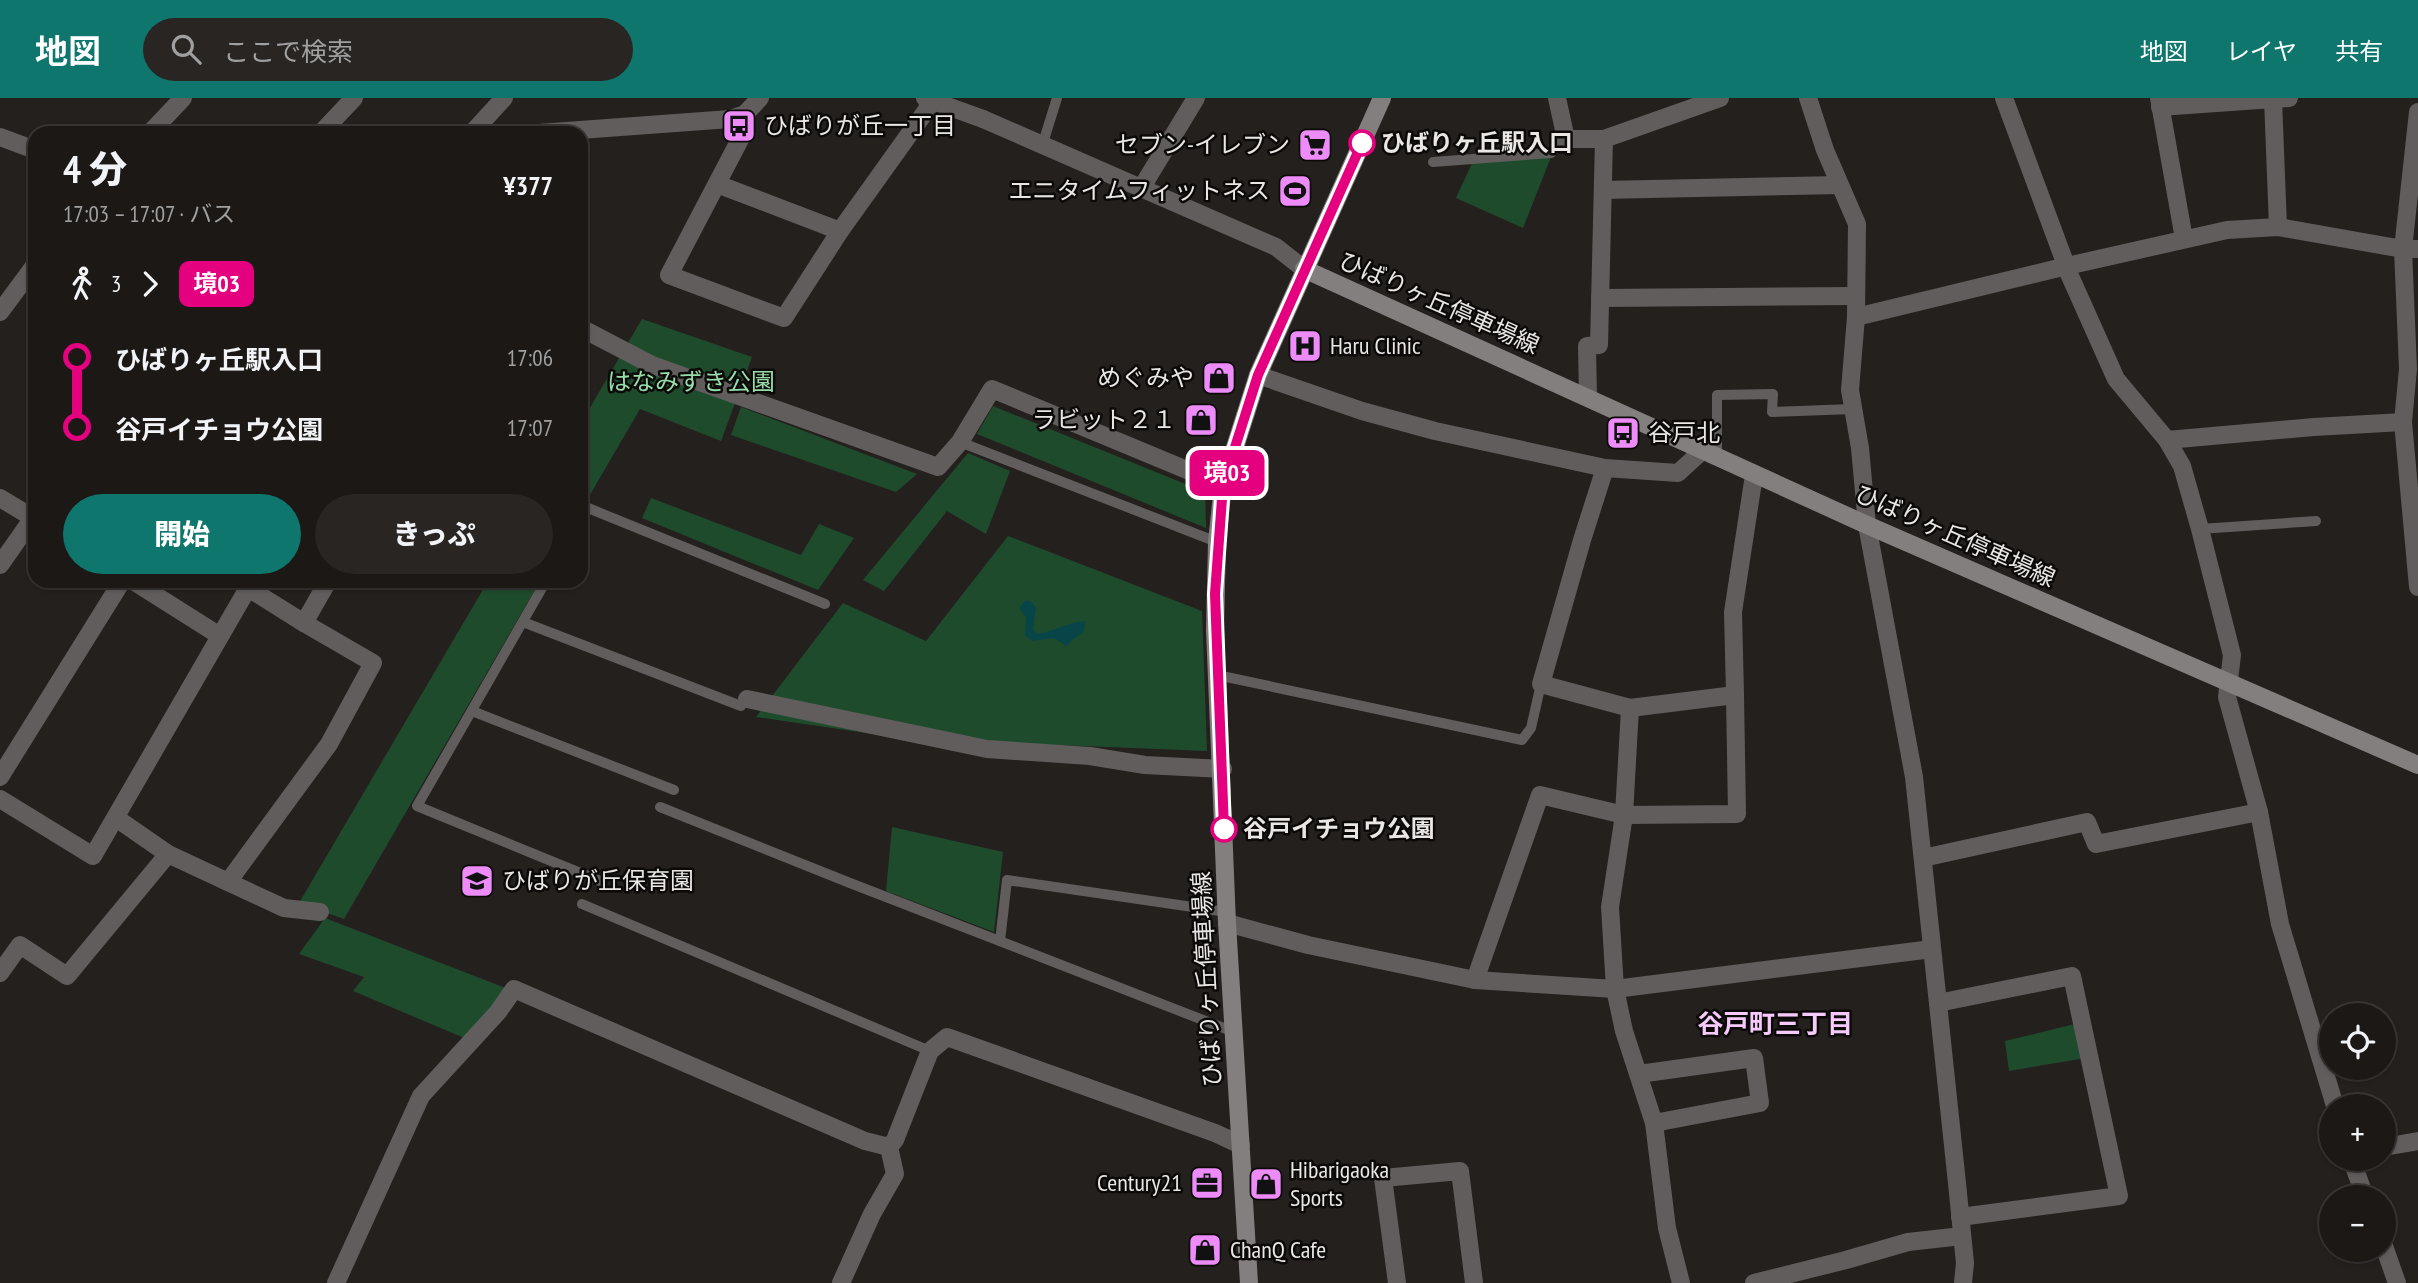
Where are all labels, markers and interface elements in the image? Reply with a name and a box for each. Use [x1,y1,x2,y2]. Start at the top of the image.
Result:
search box [143,18,633,81]
text: 地図 [35,29,101,72]
icon: search [167,30,205,68]
text: ここで検索 [223,35,353,68]
text: 地図 [2140,36,2188,67]
text: レイヤ [2226,36,2297,67]
text: 共有 [2335,36,2383,67]
bus stop icon: ひばりが丘一丁目 [720,107,758,145]
place label: ひばりが丘一丁目 [764,110,956,141]
supermarket icon: セブン-イレブン [1296,126,1334,164]
place label: ひばりヶ丘駅入口 [1381,127,1573,158]
place label: セブン-イレブン [1115,129,1290,160]
marker: ひばりヶ丘駅入口 [1349,130,1375,156]
text: 4 分 [63,144,127,193]
text: ¥377 [503,169,553,202]
sports icon: エニタイムフィットネス [1276,172,1314,210]
place label: エニタイムフィットネス [1008,175,1270,206]
text: 17:03 – 17:07 · バス [63,199,235,228]
street label: ひばりヶ丘停車場線 [1334,244,1544,361]
icon: walk [63,265,101,303]
icon: forward [131,265,169,303]
text: 境03 [193,268,240,299]
text: 3 [111,269,121,298]
hospital icon: Haru Clinic [1286,327,1324,365]
place label: Haru Clinic [1330,330,1421,361]
text: ひばりヶ丘駅入口 [115,343,323,376]
text: 17:06 [507,343,553,372]
shop icon: めぐみや [1200,359,1238,397]
place label: めぐみや [1097,362,1194,393]
park label: はなみずき公園 [607,366,775,397]
shop icon: ラビット２１ [1182,401,1220,439]
place label: ラビット２１ [1032,404,1176,435]
text: 谷戸イチョウ公園 [115,413,323,446]
text: 17:07 [507,413,553,442]
bus stop icon: 谷戸北 [1604,414,1642,452]
place label: 谷戸北 [1648,417,1720,448]
line badge: 境03 [1187,450,1267,496]
text: 境03 [1204,457,1250,488]
street label: ひばりヶ丘停車場線 [1850,477,2060,594]
button: 開始 [63,494,301,574]
button: きっぷ [315,494,553,574]
place label: 谷戸イチョウ公園 [1243,813,1435,844]
marker: 谷戸イチョウ公園 [1211,816,1237,842]
school or university icon: ひばりが丘保育園 [458,862,496,900]
place label: ひばりが丘保育園 [502,865,694,896]
street label: ひばりヶ丘停車場線 [1185,870,1228,1088]
map controls [2319,1003,2396,1262]
button: locate [2319,1003,2396,1080]
district label: 谷戸町三丁目 [1697,1007,1853,1040]
button: + [2319,1094,2396,1171]
place label: Hibarigaoka Sports [1290,1154,1389,1213]
office icon: Century21 [1188,1164,1226,1202]
shop icon: Hibarigaoka Sports [1247,1165,1285,1203]
place label: Century21 [1097,1167,1182,1198]
button: − [2319,1185,2396,1262]
shop icon: ChanQ Cafe [1186,1231,1224,1269]
place label: ChanQ Cafe [1230,1234,1326,1265]

